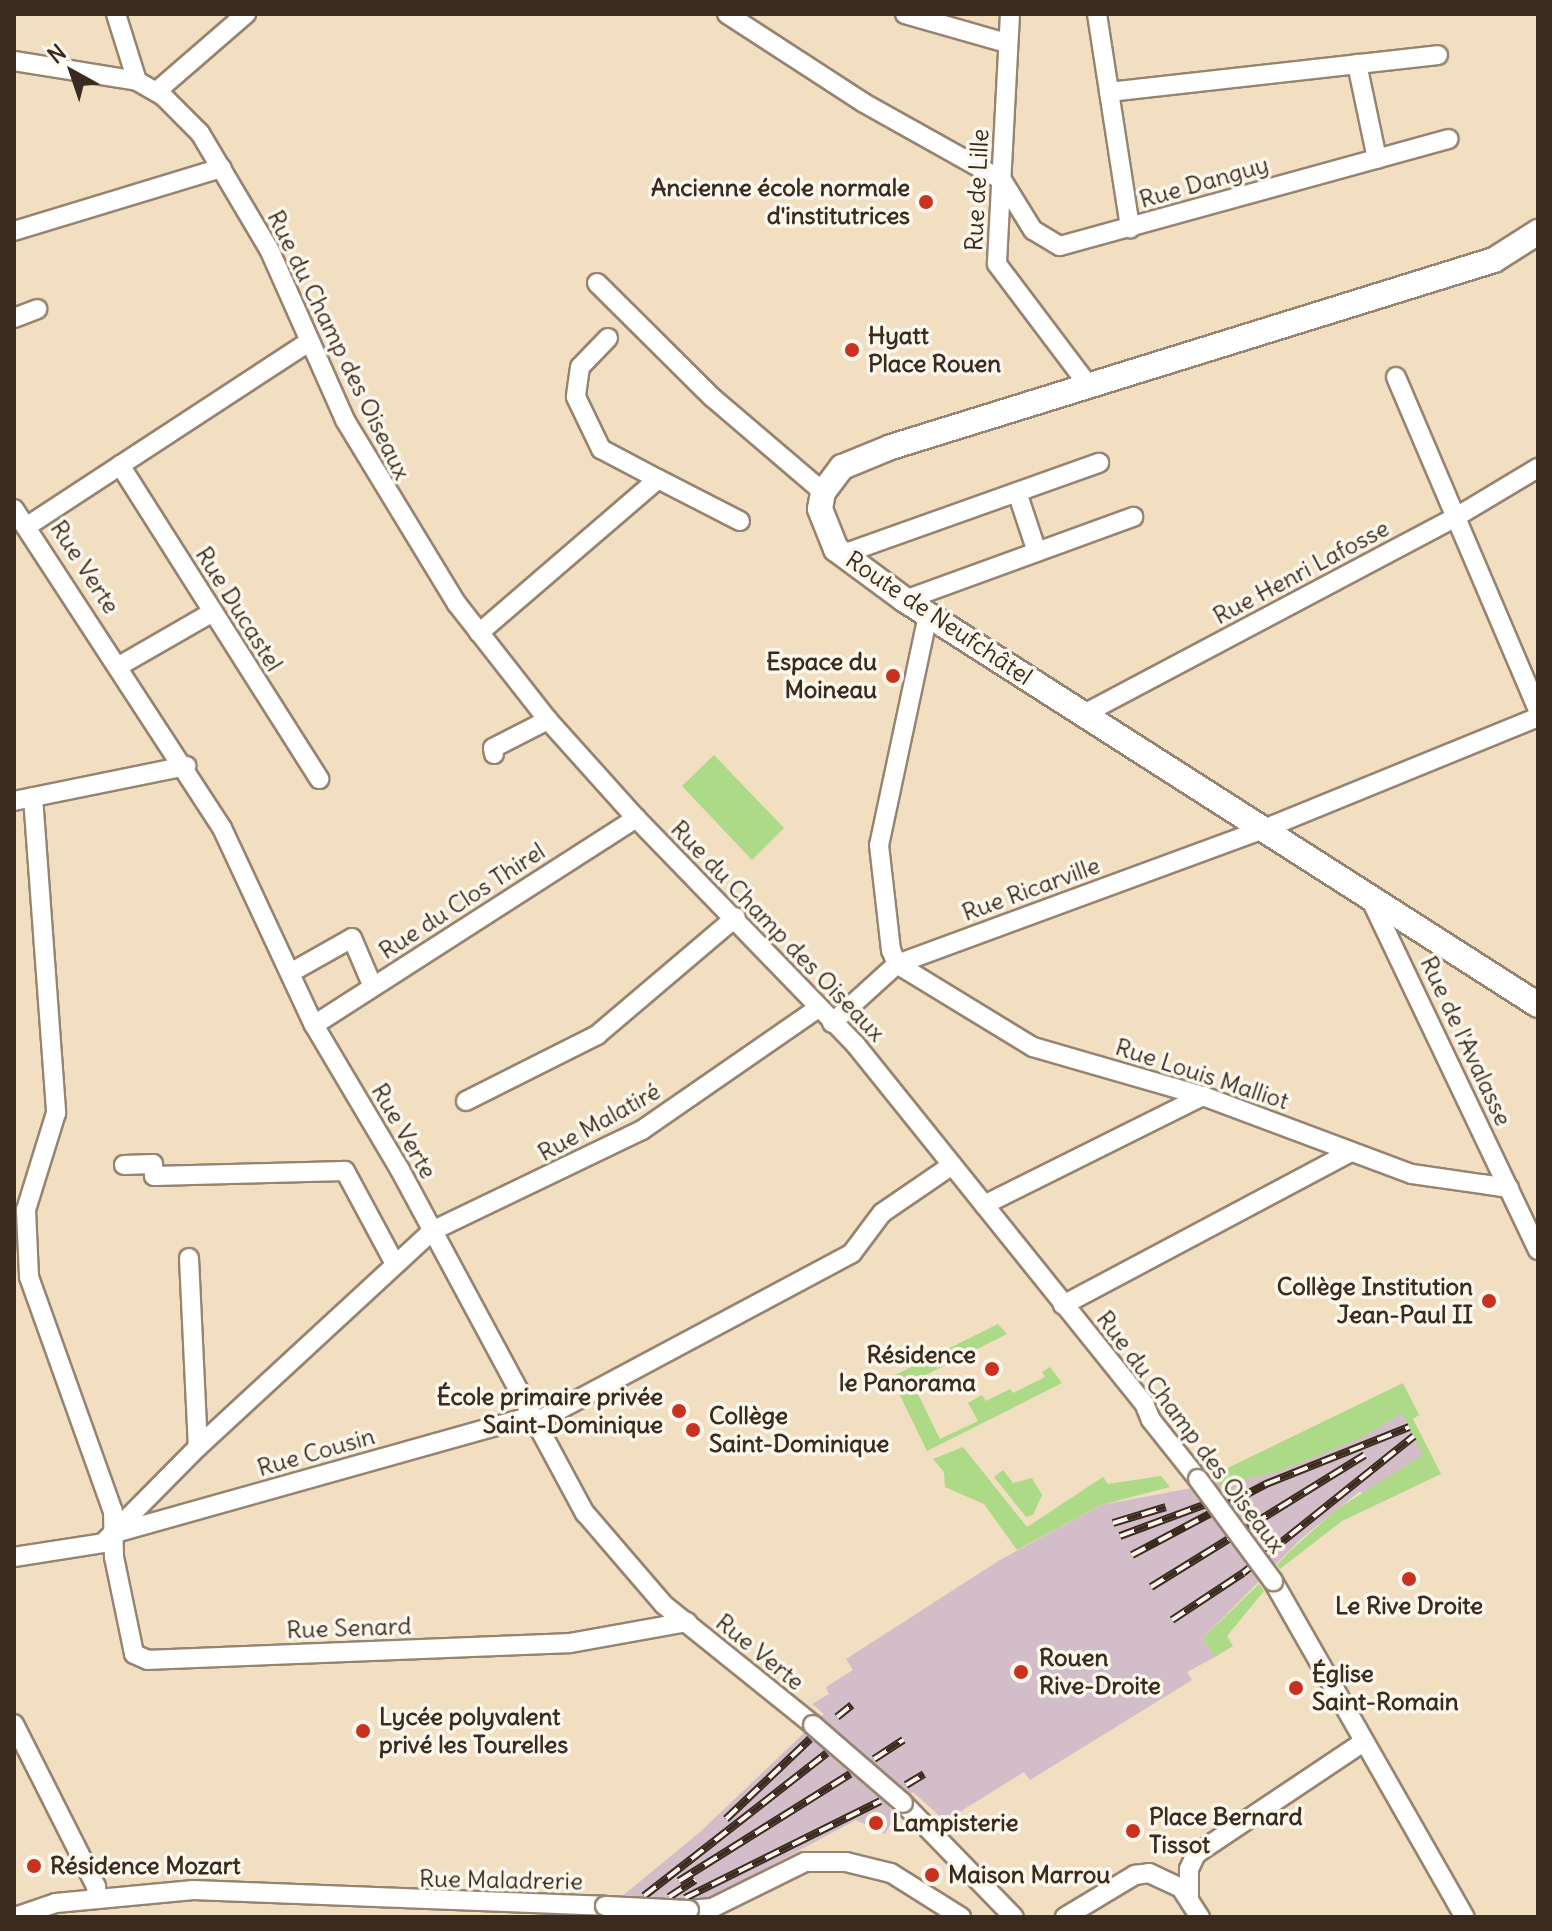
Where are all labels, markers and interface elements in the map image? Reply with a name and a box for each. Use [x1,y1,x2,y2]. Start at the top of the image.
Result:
north arrow [32,32,112,112]
text: N [42,38,71,69]
street label: Rue de Lille [959,128,995,252]
street label: Rue Danguy [1136,150,1272,214]
place label: Ancienne école normale d'institutrices [651,174,910,230]
marker: Ancienne école normale d'institutrices [917,193,935,211]
street label: Rue du Champ des Oiseaux [261,206,417,484]
place label: Hyatt Place Rouen [868,322,1001,378]
marker: Hyatt Place Rouen [843,341,861,359]
street label: Rue Henri Lafosse [1208,514,1394,630]
street label: Rue Verte [44,515,126,619]
street label: Rue Ducastel [189,541,289,677]
street label: Route de Neufchâtel [840,545,1038,691]
place label: Espace du Moineau [766,648,877,704]
marker: Espace du Moineau [884,667,902,685]
street label: Rue du Champ des Oiseaux [665,815,891,1047]
street label: Rue du Clos Thirel [374,837,550,965]
street label: Rue Ricarville [958,851,1104,927]
street label: Rue de l'Avalasse [1414,952,1518,1130]
street label: Rue Louis Malliot [1112,1032,1292,1116]
street label: Rue Malatiré [533,1077,665,1167]
street label: Rue Verte [365,1078,443,1184]
place label: Collège Institution Jean-Paul II [1277,1273,1473,1329]
marker: Collège Institution Jean-Paul II [1480,1292,1498,1310]
street label: Rue du Champ des Oiseaux [1090,1305,1292,1559]
place label: Résidence le Panorama [839,1341,976,1397]
marker: Résidence le Panorama [983,1360,1001,1378]
place label: École primaire privée Saint-Dominique [437,1383,663,1439]
marker: École primaire privée Saint-Dominique [670,1402,688,1420]
place label: Collège Saint-Dominique [709,1402,889,1458]
street label: Rue Cousin [254,1421,378,1483]
marker: Collège Saint-Dominique [684,1421,702,1439]
marker: Le Rive Droite [1400,1570,1418,1588]
place label: Le Rive Droite [1335,1592,1483,1620]
street label: Rue Verte [710,1608,810,1696]
street label: Rue Senard [286,1611,412,1645]
place label: Rouen Rive-Droite [1039,1644,1161,1700]
place label: Église Saint-Romain [1312,1660,1459,1716]
marker: Rouen Rive-Droite [1010,1661,1032,1683]
marker: Église Saint-Romain [1287,1679,1305,1697]
place label: Lycée polyvalent privé les Tourelles [379,1703,568,1759]
marker: Lycée polyvalent privé les Tourelles [354,1722,372,1740]
place label: Place Bernard Tissot [1149,1803,1303,1859]
place label: Lampisterie [892,1809,1018,1837]
marker: Lampisterie [867,1814,885,1832]
marker: Place Bernard Tissot [1124,1822,1142,1840]
place label: Résidence Mozart [50,1852,241,1880]
marker: Résidence Mozart [25,1857,43,1875]
place label: Maison Marrou [948,1861,1110,1889]
street label: Rue Maladrerie [419,1864,583,1896]
marker: Maison Marrou [923,1866,941,1884]

